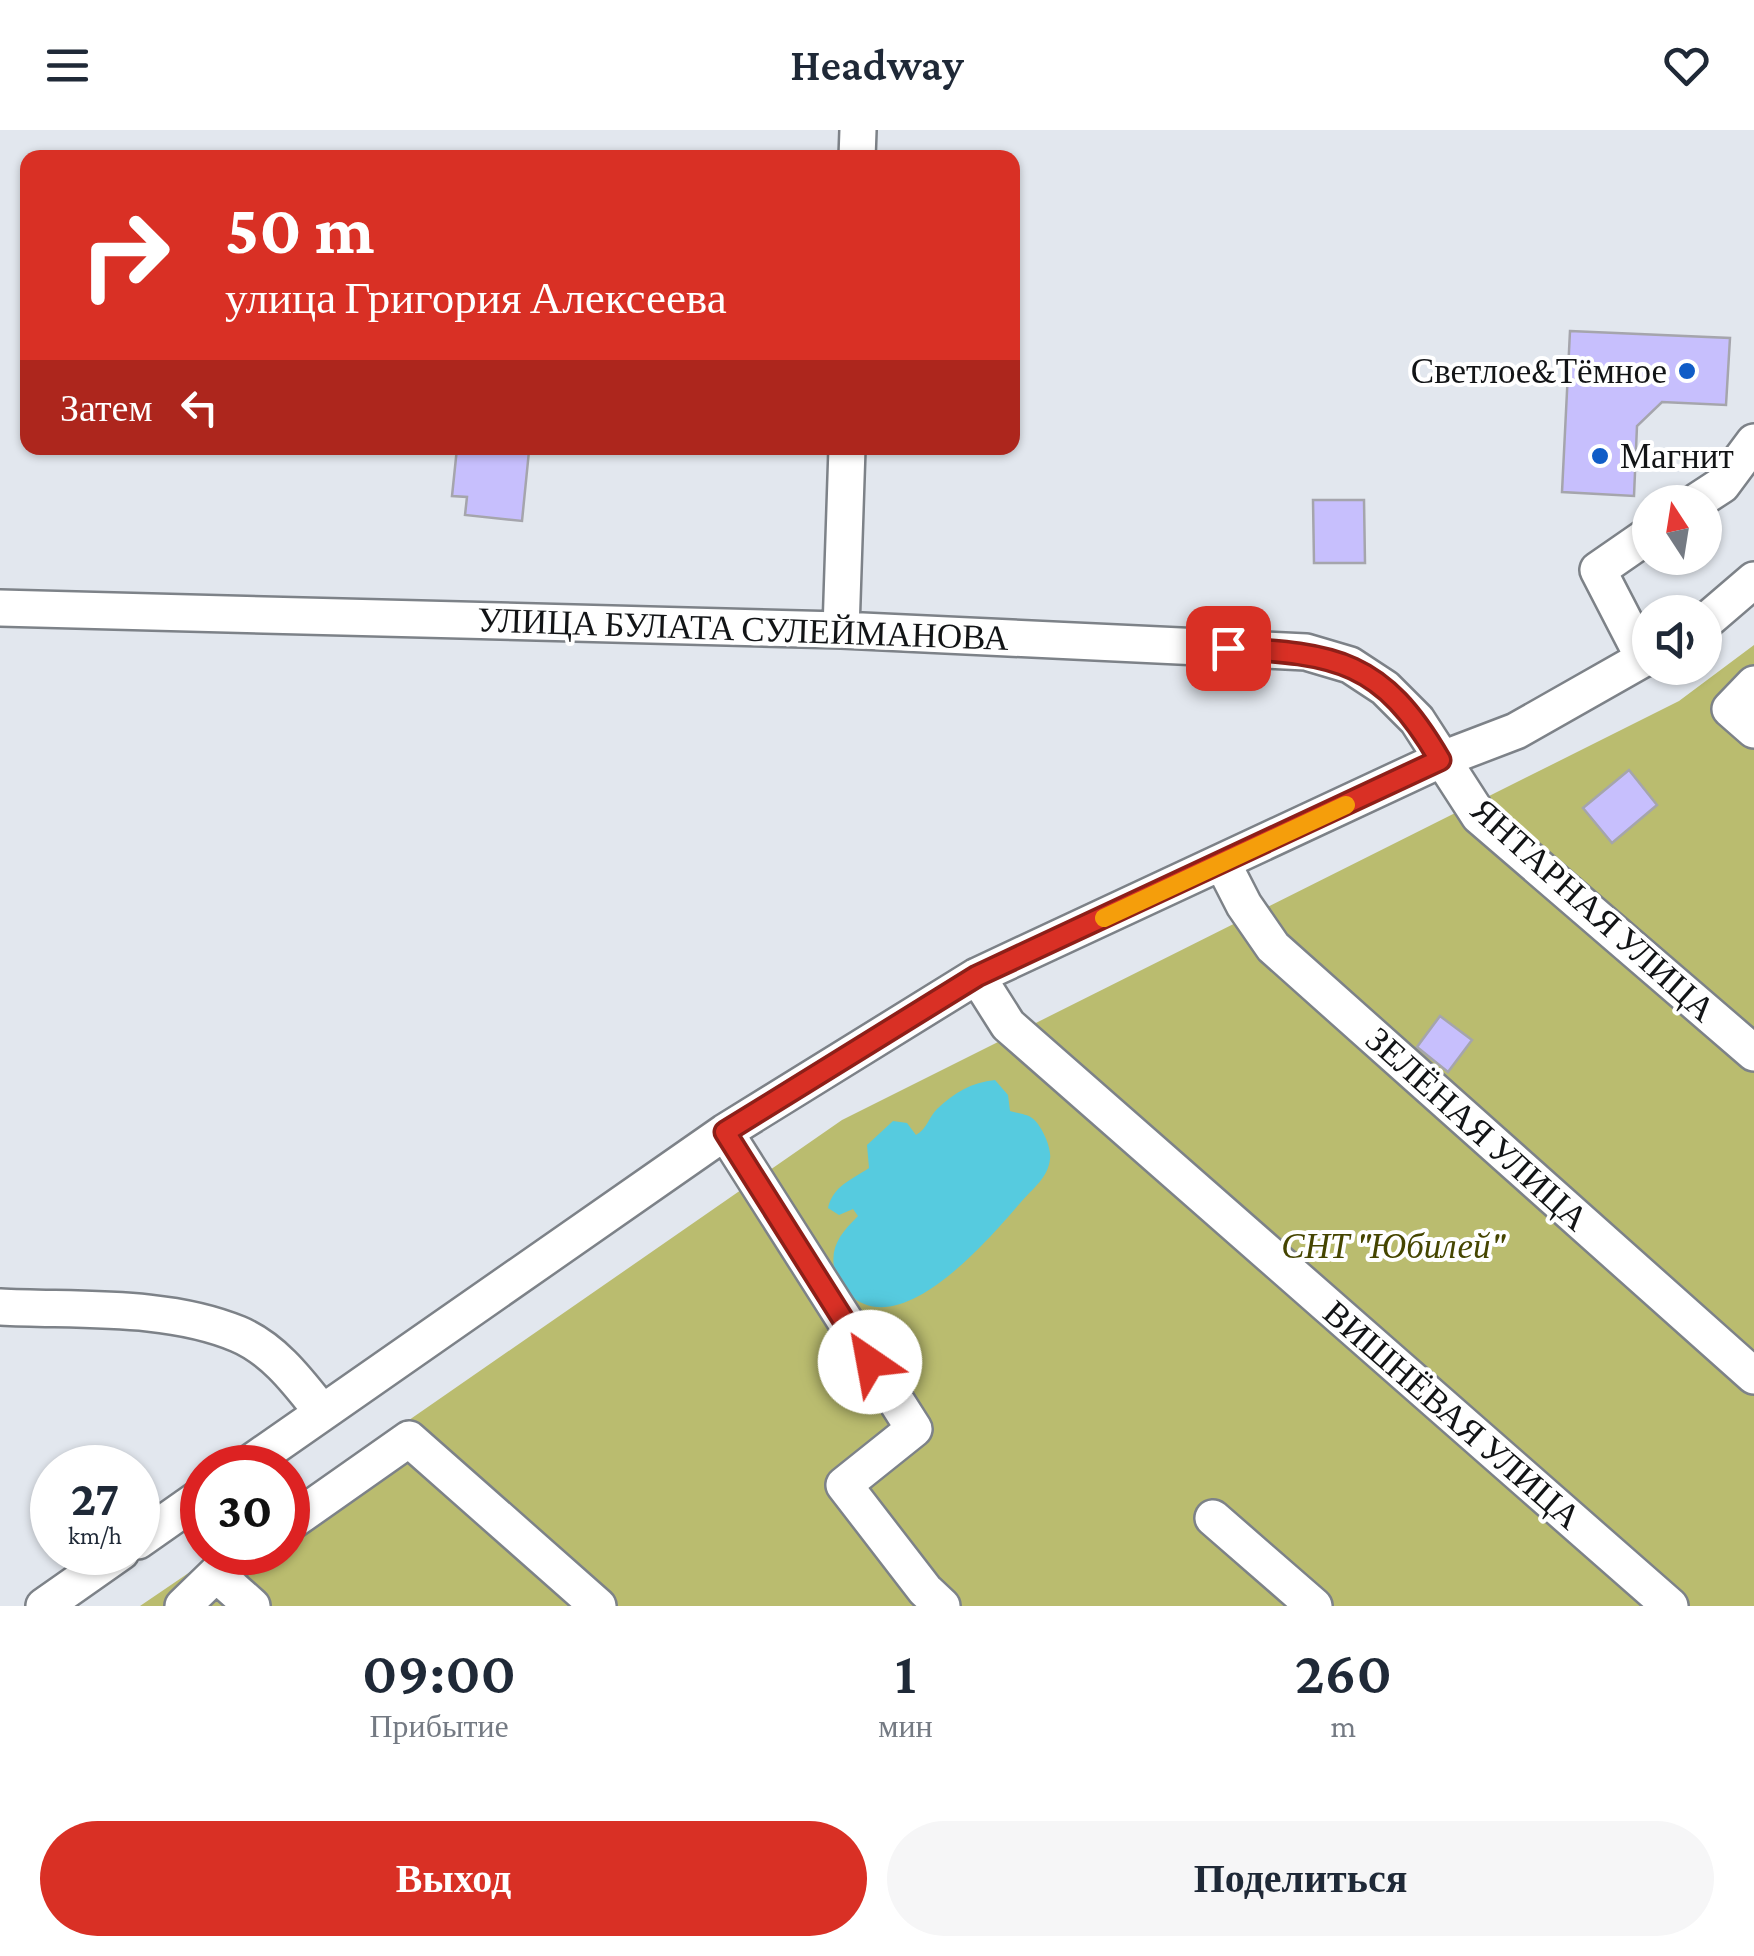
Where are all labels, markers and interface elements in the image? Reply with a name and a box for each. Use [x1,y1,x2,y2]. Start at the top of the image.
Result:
icon: menu [40,38,95,93]
icon: heart [1659,38,1714,93]
text: Headway [790,40,964,90]
icon: right [60,190,190,320]
text: 50 m [225,190,375,268]
text: улица Григория Алексеева [225,273,727,323]
place label: Светлое&Тёмное [1411,352,1667,391]
marker: Светлое&Тёмное [1676,360,1698,382]
icon: left [172,380,227,435]
text: Затем [60,387,152,429]
place label: Магнит [1620,437,1734,476]
marker: Магнит [1589,445,1611,467]
north arrow [1632,485,1722,575]
map controls [1632,485,1722,685]
button: sound [1632,595,1722,685]
street label: УЛИЦА БУЛАТА СУЛЕЙМАНОВА [477,600,1010,658]
pin [1186,606,1271,691]
icon: arrive [1201,621,1256,676]
street label: ЯНТАРНАЯ УЛИЦА [1463,791,1723,1030]
street label: ЗЕЛЁНАЯ УЛИЦА [1358,1019,1596,1239]
park label: СНТ "Юбилей" [1281,1227,1507,1266]
street label: ВИШНЁВАЯ УЛИЦА [1316,1293,1589,1538]
position arrow [818,1310,922,1414]
speed limit sign: 30 [180,1445,310,1575]
text: 27 [71,1470,119,1526]
text: km/h [68,1522,122,1549]
text: 09:00 [362,1639,516,1706]
text: 1 [895,1639,916,1706]
text: 260 [1295,1639,1392,1706]
text: Прибытие [369,1708,509,1744]
text: мин [878,1708,933,1744]
text: m [1330,1708,1356,1744]
button: Выход [40,1821,867,1936]
button: Поделиться [887,1821,1714,1936]

